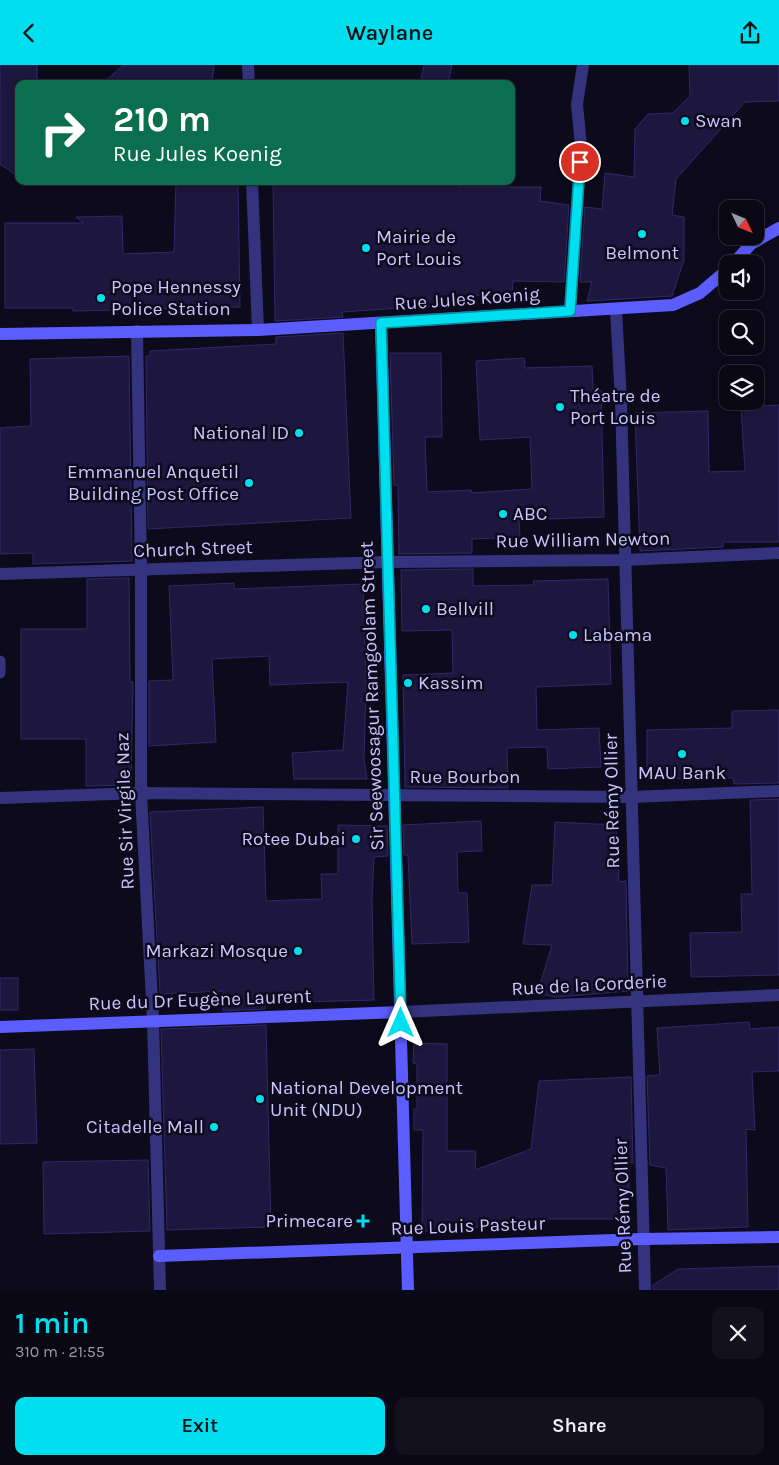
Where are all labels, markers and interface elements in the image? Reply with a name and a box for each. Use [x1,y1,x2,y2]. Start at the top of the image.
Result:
icon: back [15,19,43,47]
icon: share [736,19,764,47]
text: Waylane [346,20,433,46]
text: 210 m [113,99,211,140]
icon: right [30,100,95,165]
place label: Swan [695,110,742,132]
marker: Swan [679,115,691,127]
text: Rue Jules Koenig [113,141,282,167]
pin [559,141,601,183]
icon: arrive [566,148,594,176]
north arrow [719,200,764,245]
map controls [719,200,764,410]
place label: Mairie de Port Louis [376,226,462,270]
marker: Belmont [636,228,648,240]
marker: Mairie de Port Louis [360,242,372,254]
place label: Belmont [605,242,679,264]
button: sound [719,255,764,300]
place label: Pope Hennessy Police Station [111,276,241,320]
street label: Rue Jules Koenig [394,283,541,315]
marker: Pope Hennessy Police Station [95,292,107,304]
button: search [719,310,764,355]
button: layers [719,365,764,410]
place label: Théatre de Port Louis [570,385,661,429]
marker: Théatre de Port Louis [554,401,566,413]
place label: National ID [193,422,289,444]
marker: National ID [293,427,305,439]
place label: Emmanuel Anquetil Building Post Office [67,461,239,505]
marker: Emmanuel Anquetil Building Post Office [243,477,255,489]
place label: ABC [513,503,547,525]
marker: ABC [497,508,509,520]
street label: Rue William Newton [496,527,670,553]
street label: Church Street [133,536,253,562]
street label: Sir Seewoosagur Ramgoolam Street [356,541,388,851]
place label: Bellvill [436,598,494,620]
marker: Bellvill [420,603,432,615]
place label: Labama [583,624,652,646]
marker: Labama [567,629,579,641]
place label: Kassim [418,672,483,694]
marker: Kassim [402,677,414,689]
street label: Rue Sir Virgile Naz [111,732,139,890]
street label: Rue Rémy Ollier [600,733,624,869]
marker: MAU Bank [676,748,688,760]
place label: MAU Bank [638,762,726,784]
street label: Rue Bourbon [409,766,521,788]
place label: Rotee Dubai [241,828,346,850]
marker: Rotee Dubai [350,833,362,845]
place label: Markazi Mosque [145,940,288,962]
marker: Markazi Mosque [292,945,304,957]
street label: Rue de la Corderie [511,970,667,1000]
street label: Rue du Dr Eugène Laurent [88,985,312,1015]
position arrow [374,996,426,1048]
place label: National Development Unit (NDU) [270,1077,463,1121]
marker: National Development Unit (NDU) [254,1093,266,1105]
place label: Citadelle Mall [86,1116,204,1138]
marker: Citadelle Mall [208,1121,220,1133]
street label: Rue Rémy Ollier [610,1138,636,1274]
place label: Primecare [266,1210,353,1232]
street label: Rue Louis Pasteur [390,1212,546,1240]
marker: Primecare [357,1215,369,1227]
text: 1 min [15,1305,89,1341]
button: close [712,1307,764,1359]
text: 310 m · 21:55 [15,1342,105,1361]
button: Exit [15,1397,385,1455]
button: Share [395,1397,764,1455]

